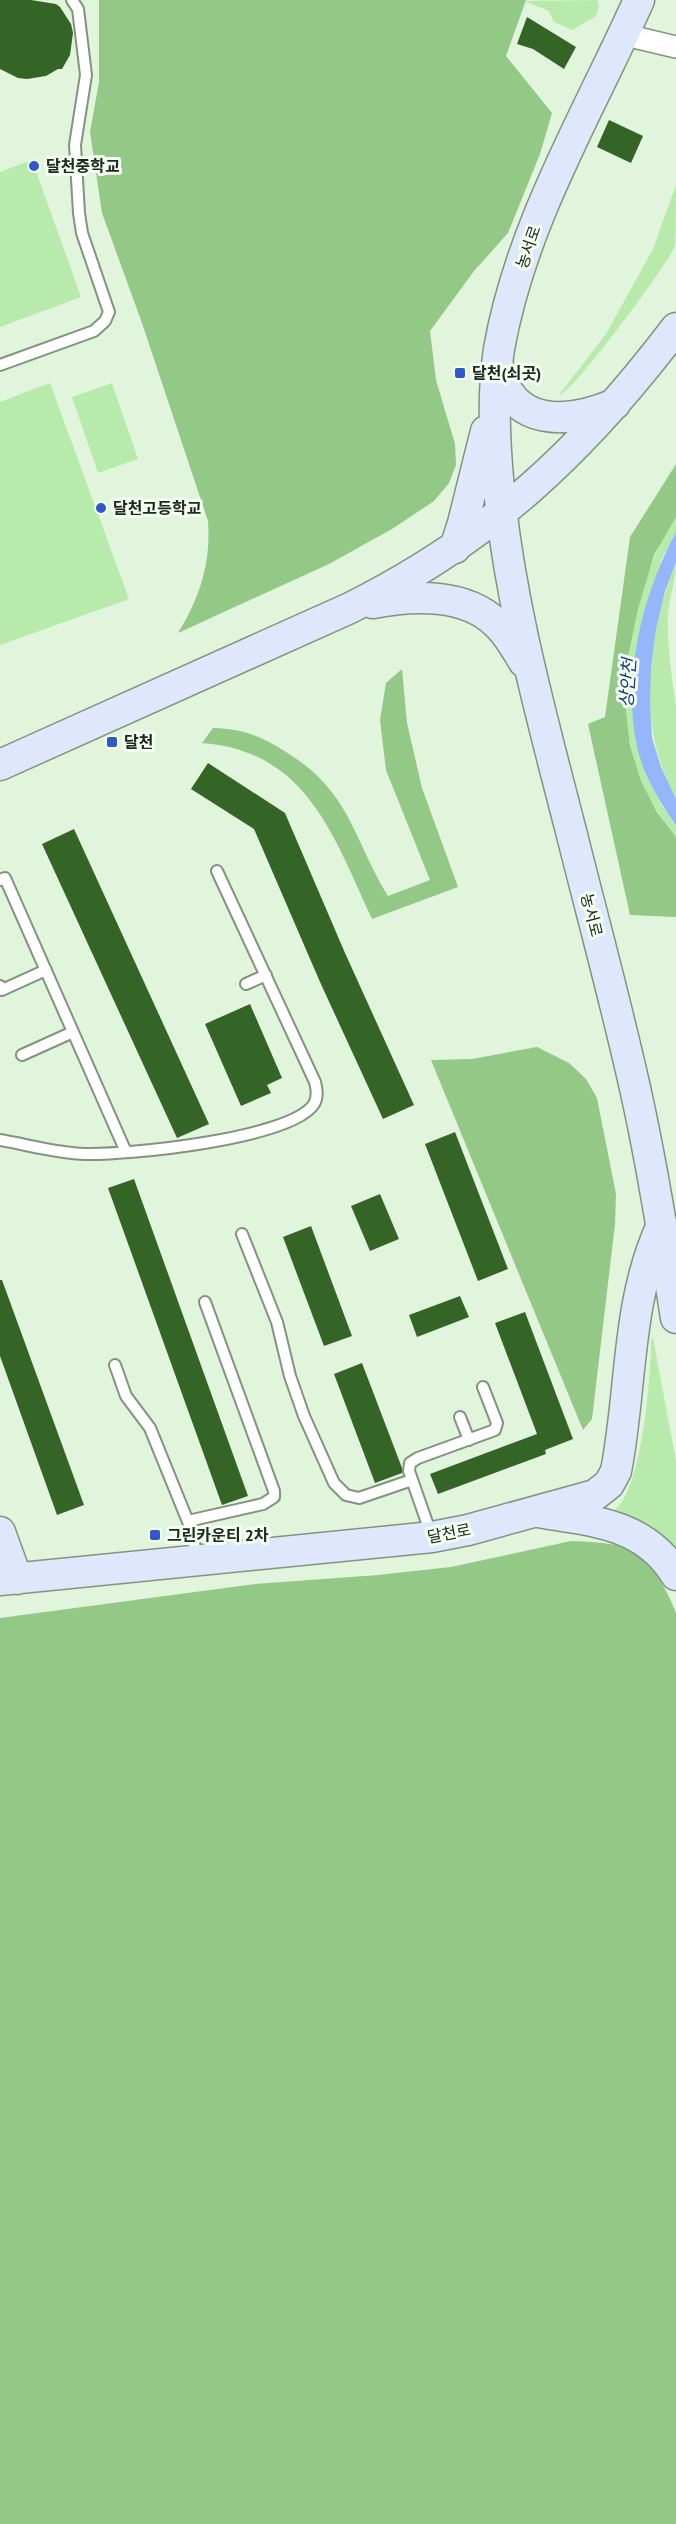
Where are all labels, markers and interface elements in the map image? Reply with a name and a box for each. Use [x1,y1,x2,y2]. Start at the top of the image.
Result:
place label: 달천중학교 [46,156,120,176]
marker: 달천중학교 [27,159,41,173]
street label: 농서로 [511,223,545,271]
place label: 달천(쇠곳) [472,363,541,383]
marker: 달천(쇠곳) [453,366,467,380]
place label: 달천고등학교 [113,498,202,518]
marker: 달천고등학교 [94,501,108,515]
water label: 상안천 [614,655,641,709]
place label: 달천 [124,732,153,752]
marker: 달천 [105,735,119,749]
street label: 농서로 [577,891,607,939]
street label: 달천로 [425,1519,473,1547]
place label: 그린카운티 2차 [167,1525,269,1545]
marker: 그린카운티 2차 [148,1528,162,1542]

